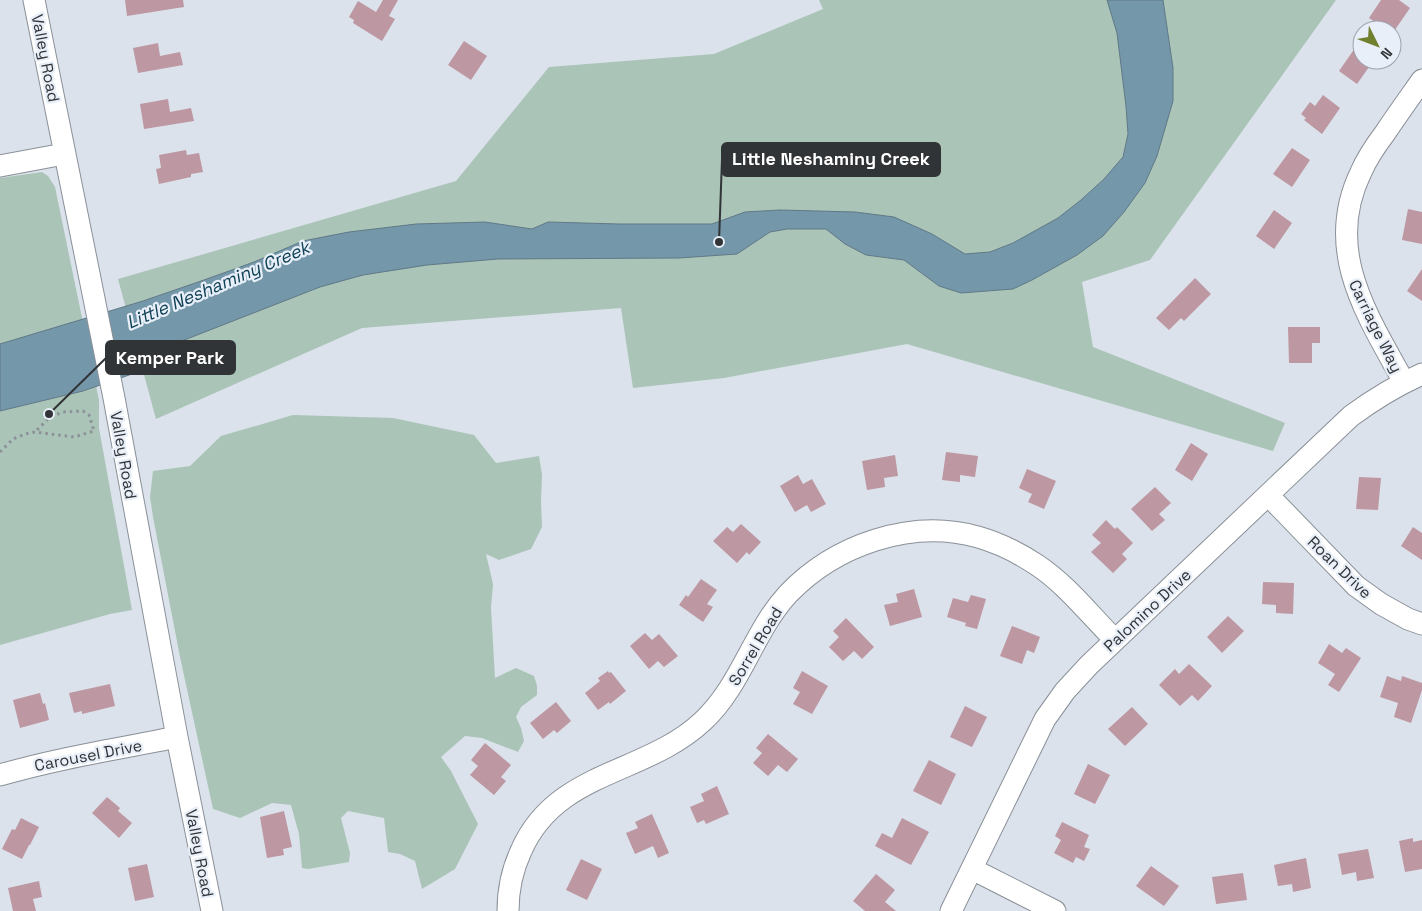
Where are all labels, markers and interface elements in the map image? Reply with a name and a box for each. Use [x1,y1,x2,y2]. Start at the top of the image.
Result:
street label: Valley Road [27,12,64,104]
north arrow [1352,20,1402,70]
text: N [1377,44,1396,63]
callout: Little Neshaminy Creek [722,143,940,176]
text: Little Neshaminy Creek [732,147,930,170]
water label: Little Neshaminy Creek [123,235,315,334]
street label: Carriage Way [1344,276,1407,376]
callout: Kemper Park [106,341,235,374]
text: Kemper Park [116,346,224,369]
street label: Valley Road [105,409,142,501]
street label: Roan Drive [1303,532,1376,603]
street label: Palomino Drive [1099,564,1196,656]
street label: Sorrel Road [724,603,787,689]
street label: Carousel Drive [33,735,144,776]
street label: Valley Road [181,807,218,899]

